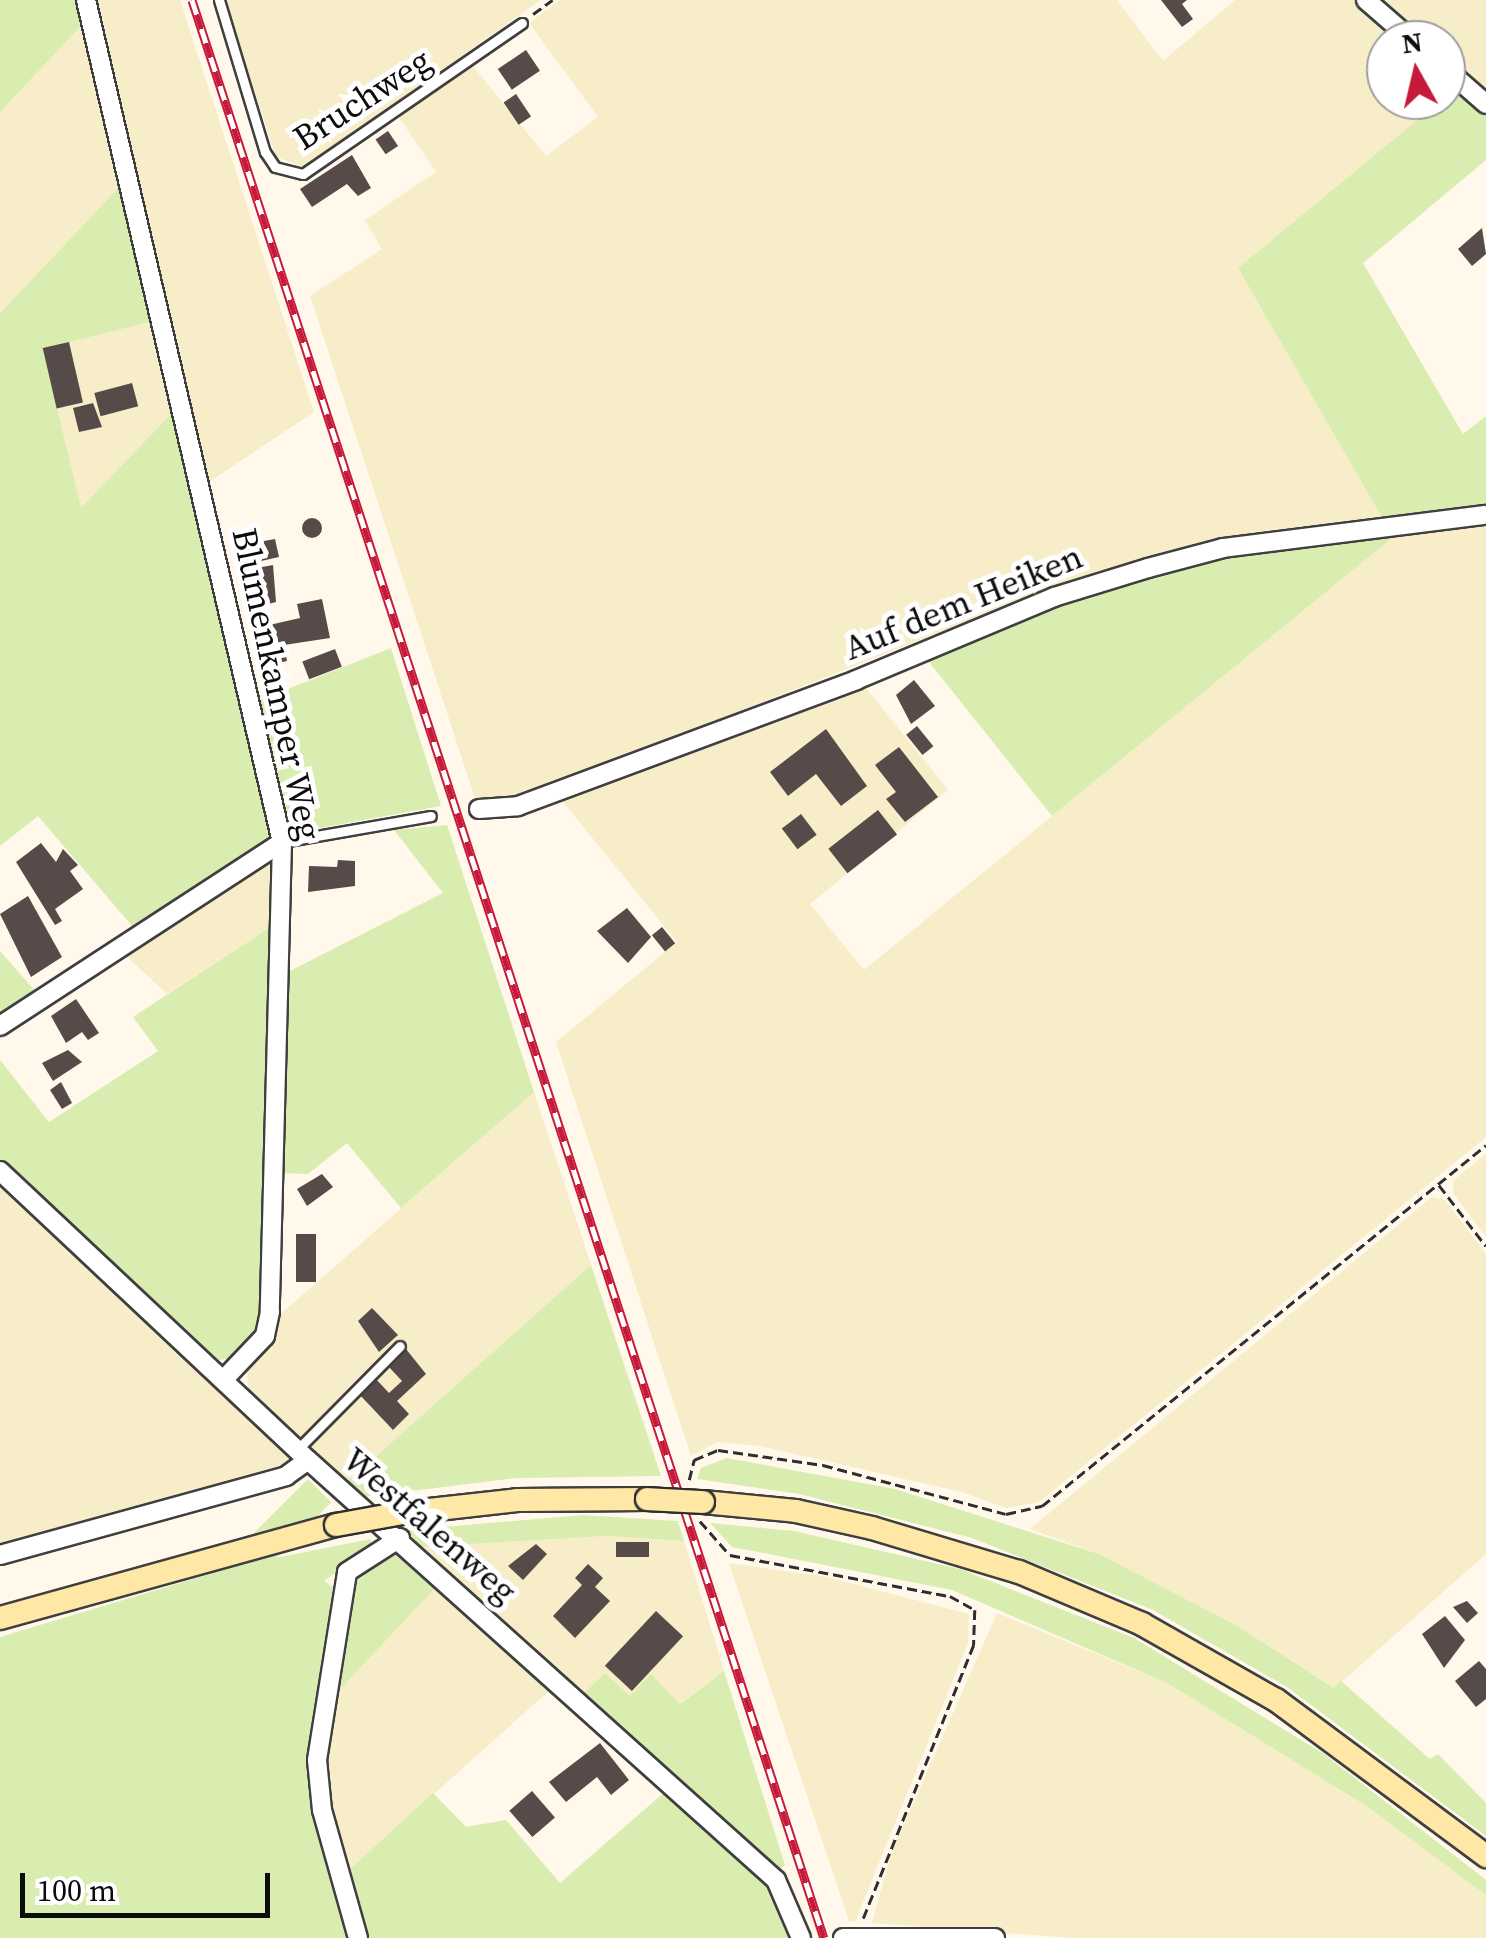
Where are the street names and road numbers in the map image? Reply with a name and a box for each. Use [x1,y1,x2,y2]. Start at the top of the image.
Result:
street label: Bruchweg [285,39,439,159]
street label: Blumenkamper Weg [223,524,331,844]
street label: Auf dem Heiken [838,535,1088,669]
street label: Westfalenweg [335,1438,525,1612]

